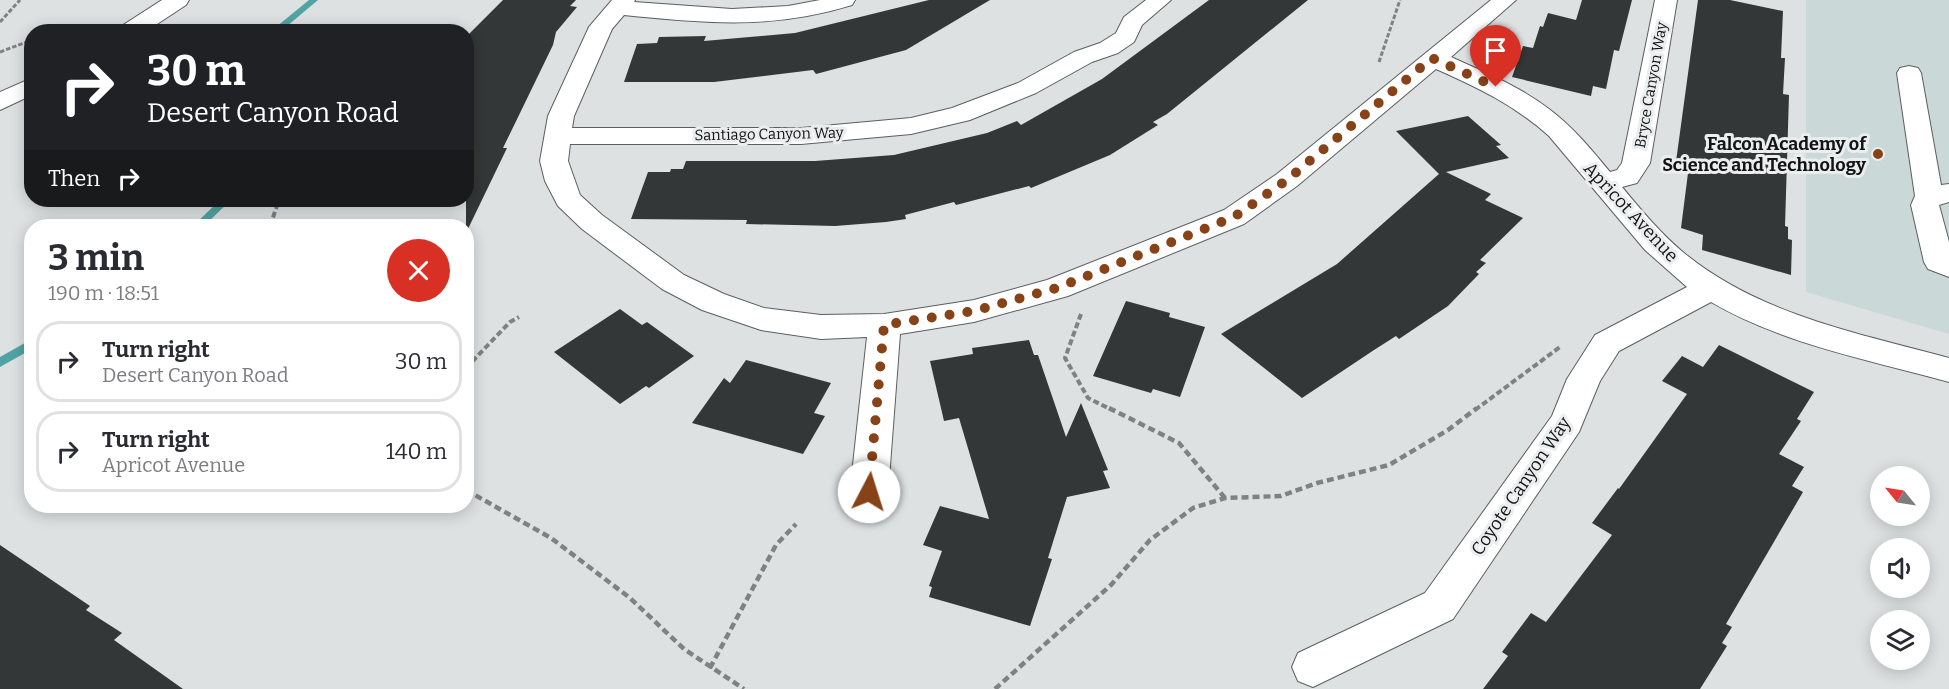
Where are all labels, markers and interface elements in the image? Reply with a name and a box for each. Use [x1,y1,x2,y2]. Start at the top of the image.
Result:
street label: Bryce Canyon Way [1631,21,1671,149]
pin [1470,25,1521,87]
icon: arrive [1479,34,1512,67]
text: 30 m [147,46,246,96]
icon: right [48,48,126,126]
text: Desert Canyon Road [147,97,399,129]
street label: Santiago Canyon Way [694,124,844,144]
place label: Falcon Academy of Science and Technology [1662,133,1867,176]
marker: Falcon Academy of Science and Technology [1871,147,1885,161]
street label: Apricot Avenue [1579,157,1683,267]
icon: right [112,162,145,195]
text: Then [48,165,100,192]
text: 3 min [48,236,144,280]
button: close [387,239,450,302]
text: 190 m · 18:51 [48,281,159,305]
text: Turn right [102,336,210,363]
icon: right [51,345,84,378]
text: 30 m [395,348,447,375]
text: Desert Canyon Road [102,363,289,387]
street label: Coyote Canyon Way [1466,412,1576,559]
text: Turn right [102,426,210,453]
icon: right [51,435,84,468]
text: 140 m [386,438,447,465]
text: Apricot Avenue [102,453,245,477]
position arrow [837,460,901,524]
north arrow [1870,466,1930,526]
map controls [1870,466,1930,670]
button: sound [1870,538,1930,598]
button: layers [1870,610,1930,670]

